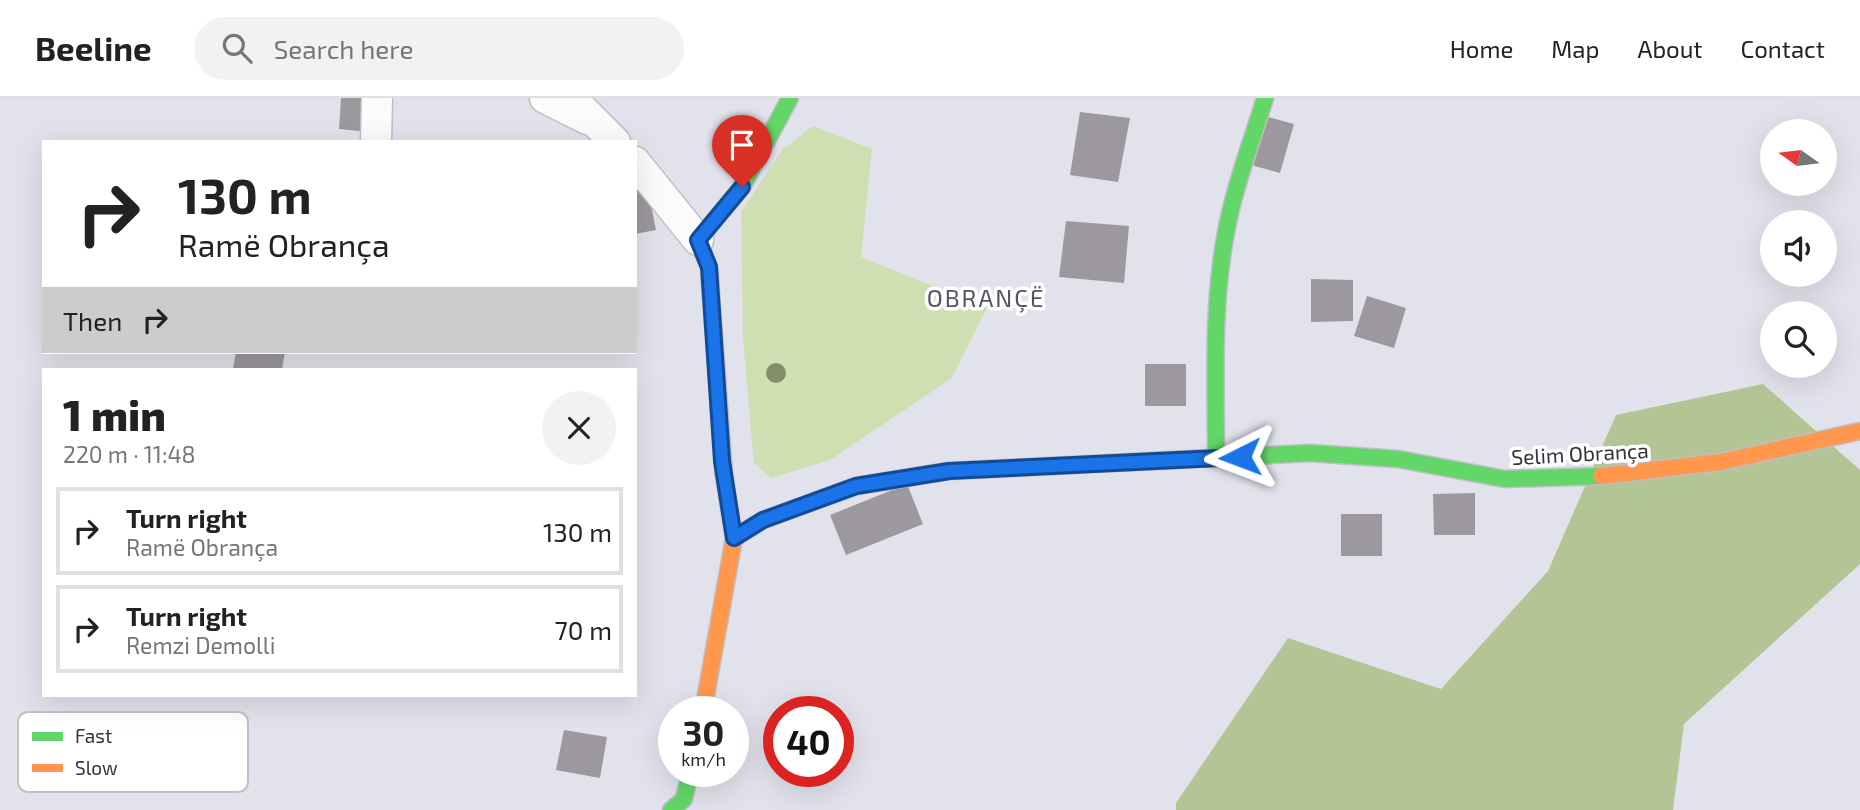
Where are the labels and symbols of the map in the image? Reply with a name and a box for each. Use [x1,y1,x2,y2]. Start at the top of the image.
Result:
pin [712,115,772,187]
north arrow [1760,119,1838,196]
district label: OBRANÇË [927,283,1045,313]
position arrow [1203,420,1277,494]
street label: Selim Obrança [1511,437,1649,471]
speed limit sign: 40 [763,696,854,787]
legend [18,712,248,792]
text: Fast [75,724,112,747]
text: Slow [75,756,118,779]

